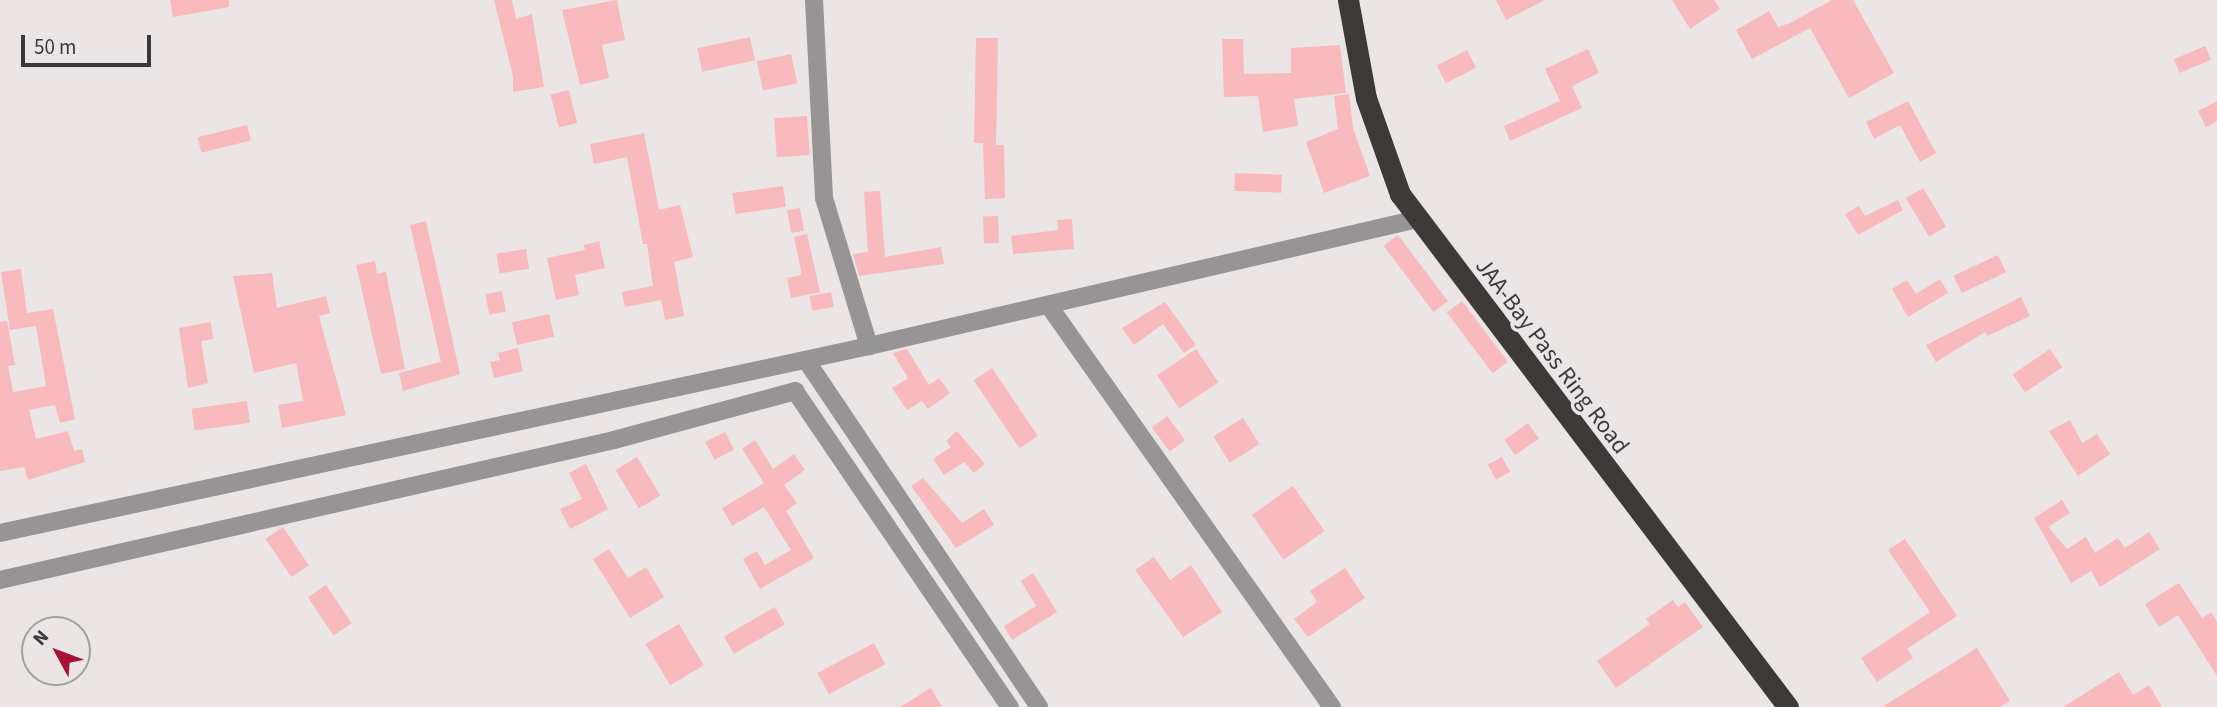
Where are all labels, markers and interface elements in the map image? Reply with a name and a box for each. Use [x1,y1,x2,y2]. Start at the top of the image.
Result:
scale bar [24,21,154,65]
text: 50 m [34,32,76,62]
street label: JAA-Bay Pass Ring Road [1469,252,1635,460]
north arrow [21,616,91,686]
text: N [27,625,56,652]

